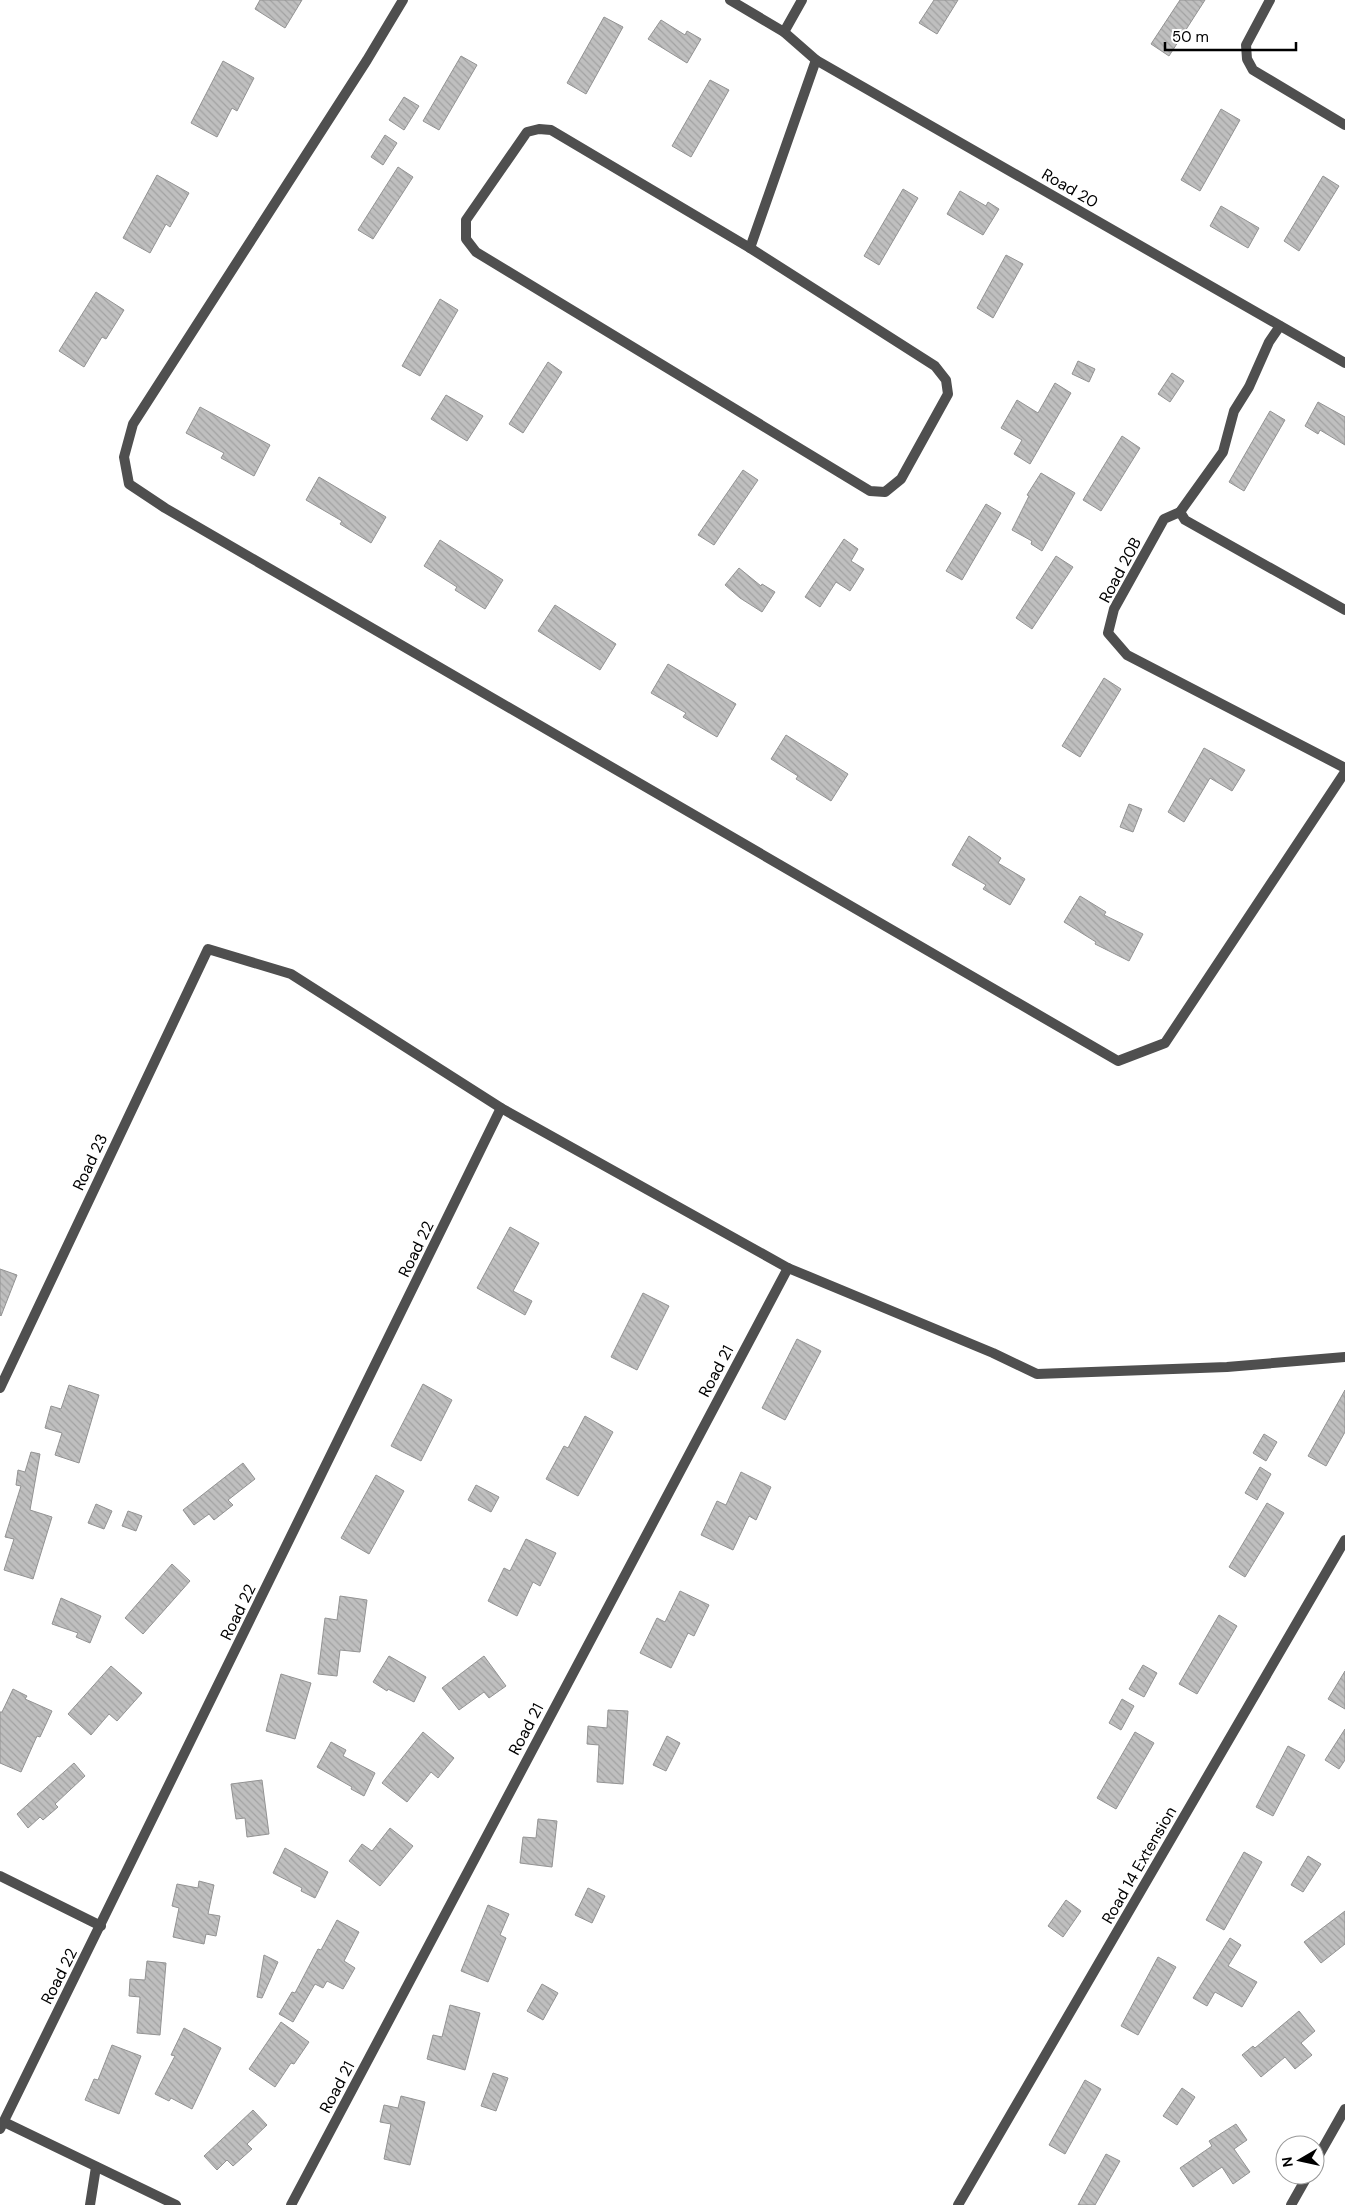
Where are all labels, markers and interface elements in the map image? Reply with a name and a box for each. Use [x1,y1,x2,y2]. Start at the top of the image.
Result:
scale bar [1165,20,1296,52]
text: 50 m [1172,27,1209,47]
street label: Road 20 [1038,164,1102,212]
street label: Road 20B [1094,534,1146,606]
street label: Road 23 [68,1130,112,1194]
street label: Road 22 [393,1217,439,1281]
street label: Road 21 [694,1341,738,1401]
street label: Road 22 [215,1580,261,1644]
street label: Road 21 [504,1699,548,1759]
street label: Road 14 Extension [1097,1802,1181,1928]
street label: Road 22 [36,1945,82,2007]
street label: Road 21 [315,2057,359,2117]
north arrow [1275,2135,1325,2185]
text: N [1277,2156,1297,2168]

